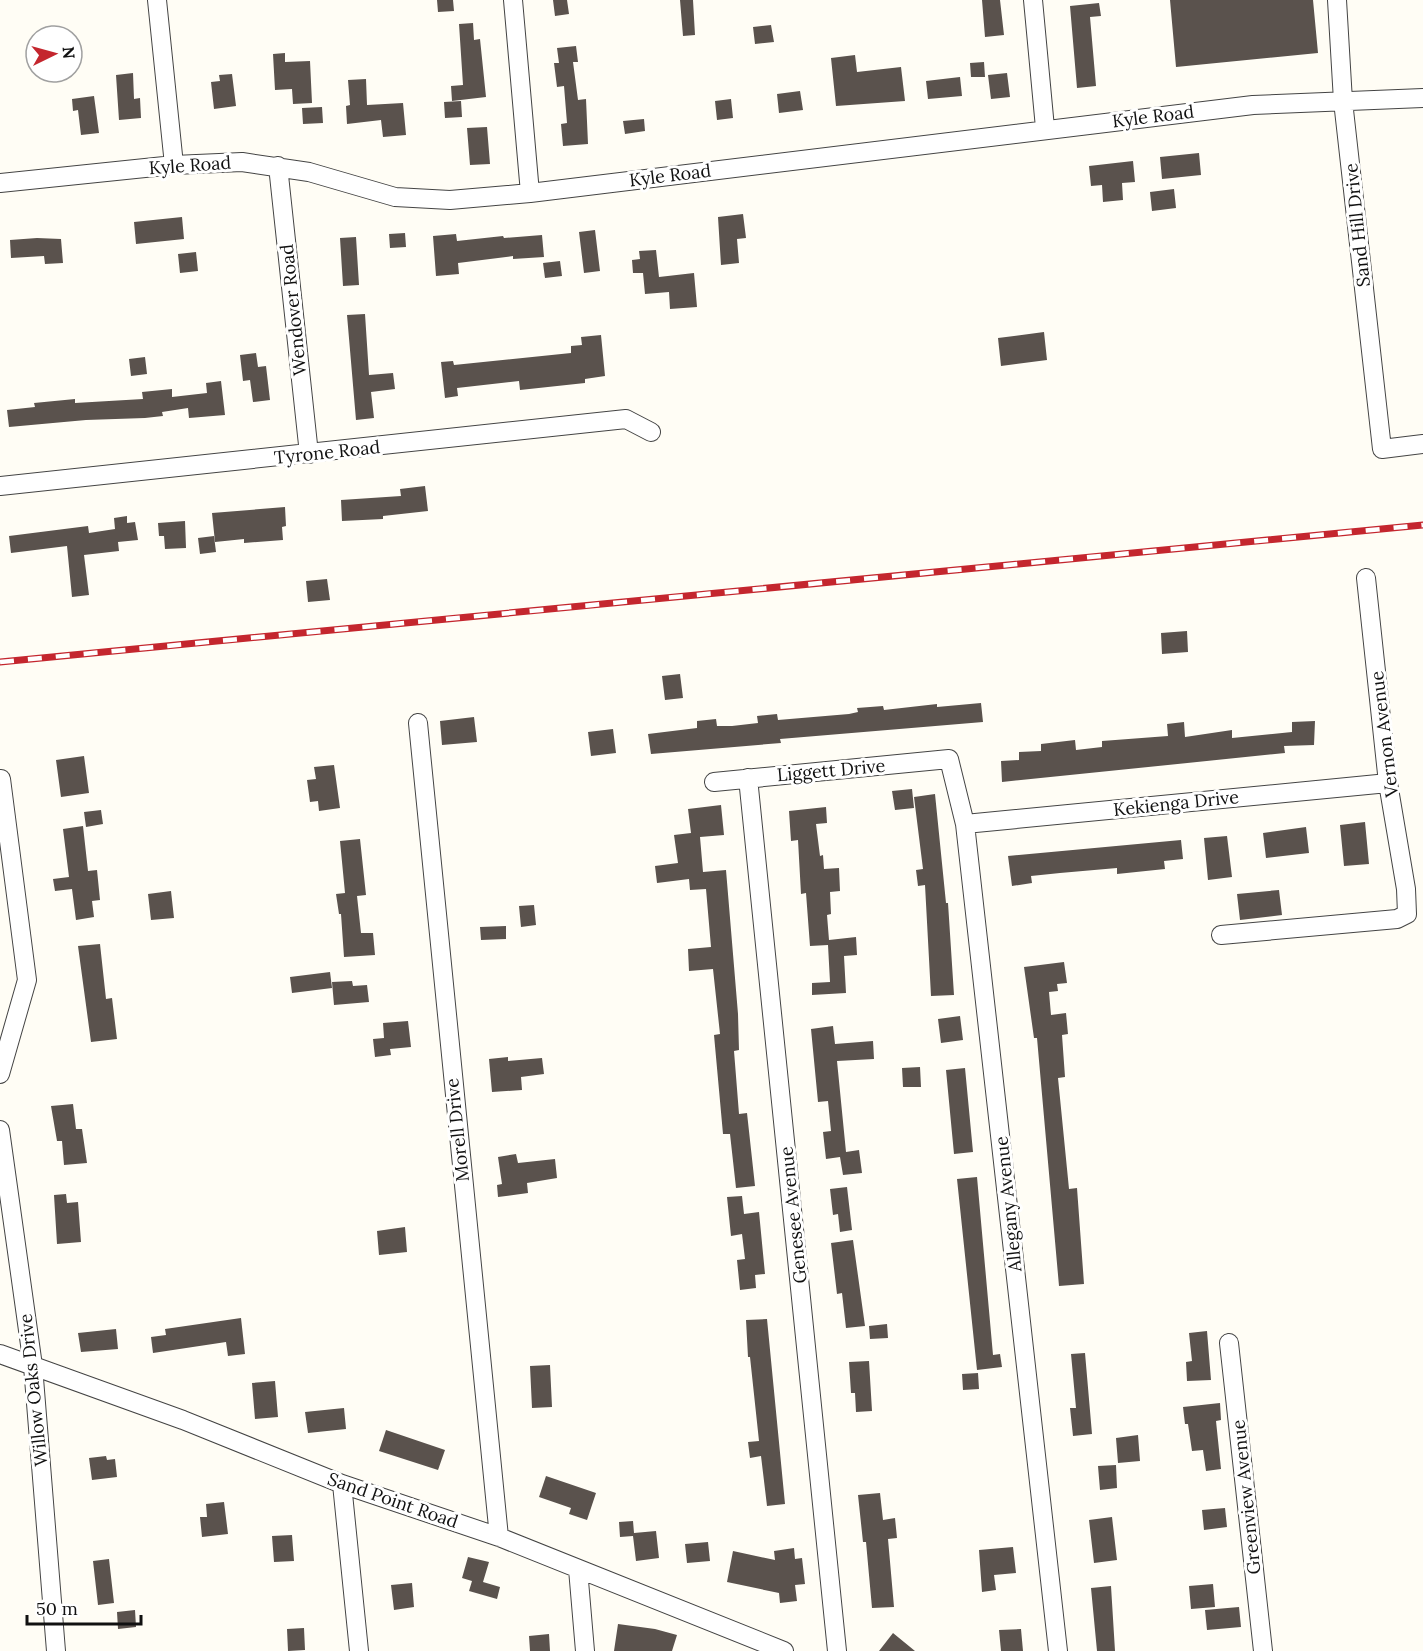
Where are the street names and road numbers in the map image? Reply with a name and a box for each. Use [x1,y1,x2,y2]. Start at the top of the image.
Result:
street label: Kyle Road [1111,100,1196,132]
street label: Kyle Road [148,151,232,179]
street label: Kyle Road [628,159,713,191]
street label: Sand Hill Drive [1339,162,1375,288]
street label: Wendover Road [275,243,311,377]
street label: Tyrone Road [273,435,381,469]
street label: Vernon Avenue [1365,669,1403,799]
street label: Liggett Drive [776,754,886,786]
street label: Kekienga Drive [1112,785,1240,821]
street label: Morell Drive [440,1077,474,1183]
street label: Allegany Avenue [989,1135,1027,1274]
street label: Genesee Avenue [774,1145,812,1285]
street label: Willow Oaks Drive [14,1312,52,1467]
street label: Greenview Avenue [1226,1418,1266,1576]
street label: Sand Point Road [325,1467,461,1533]

